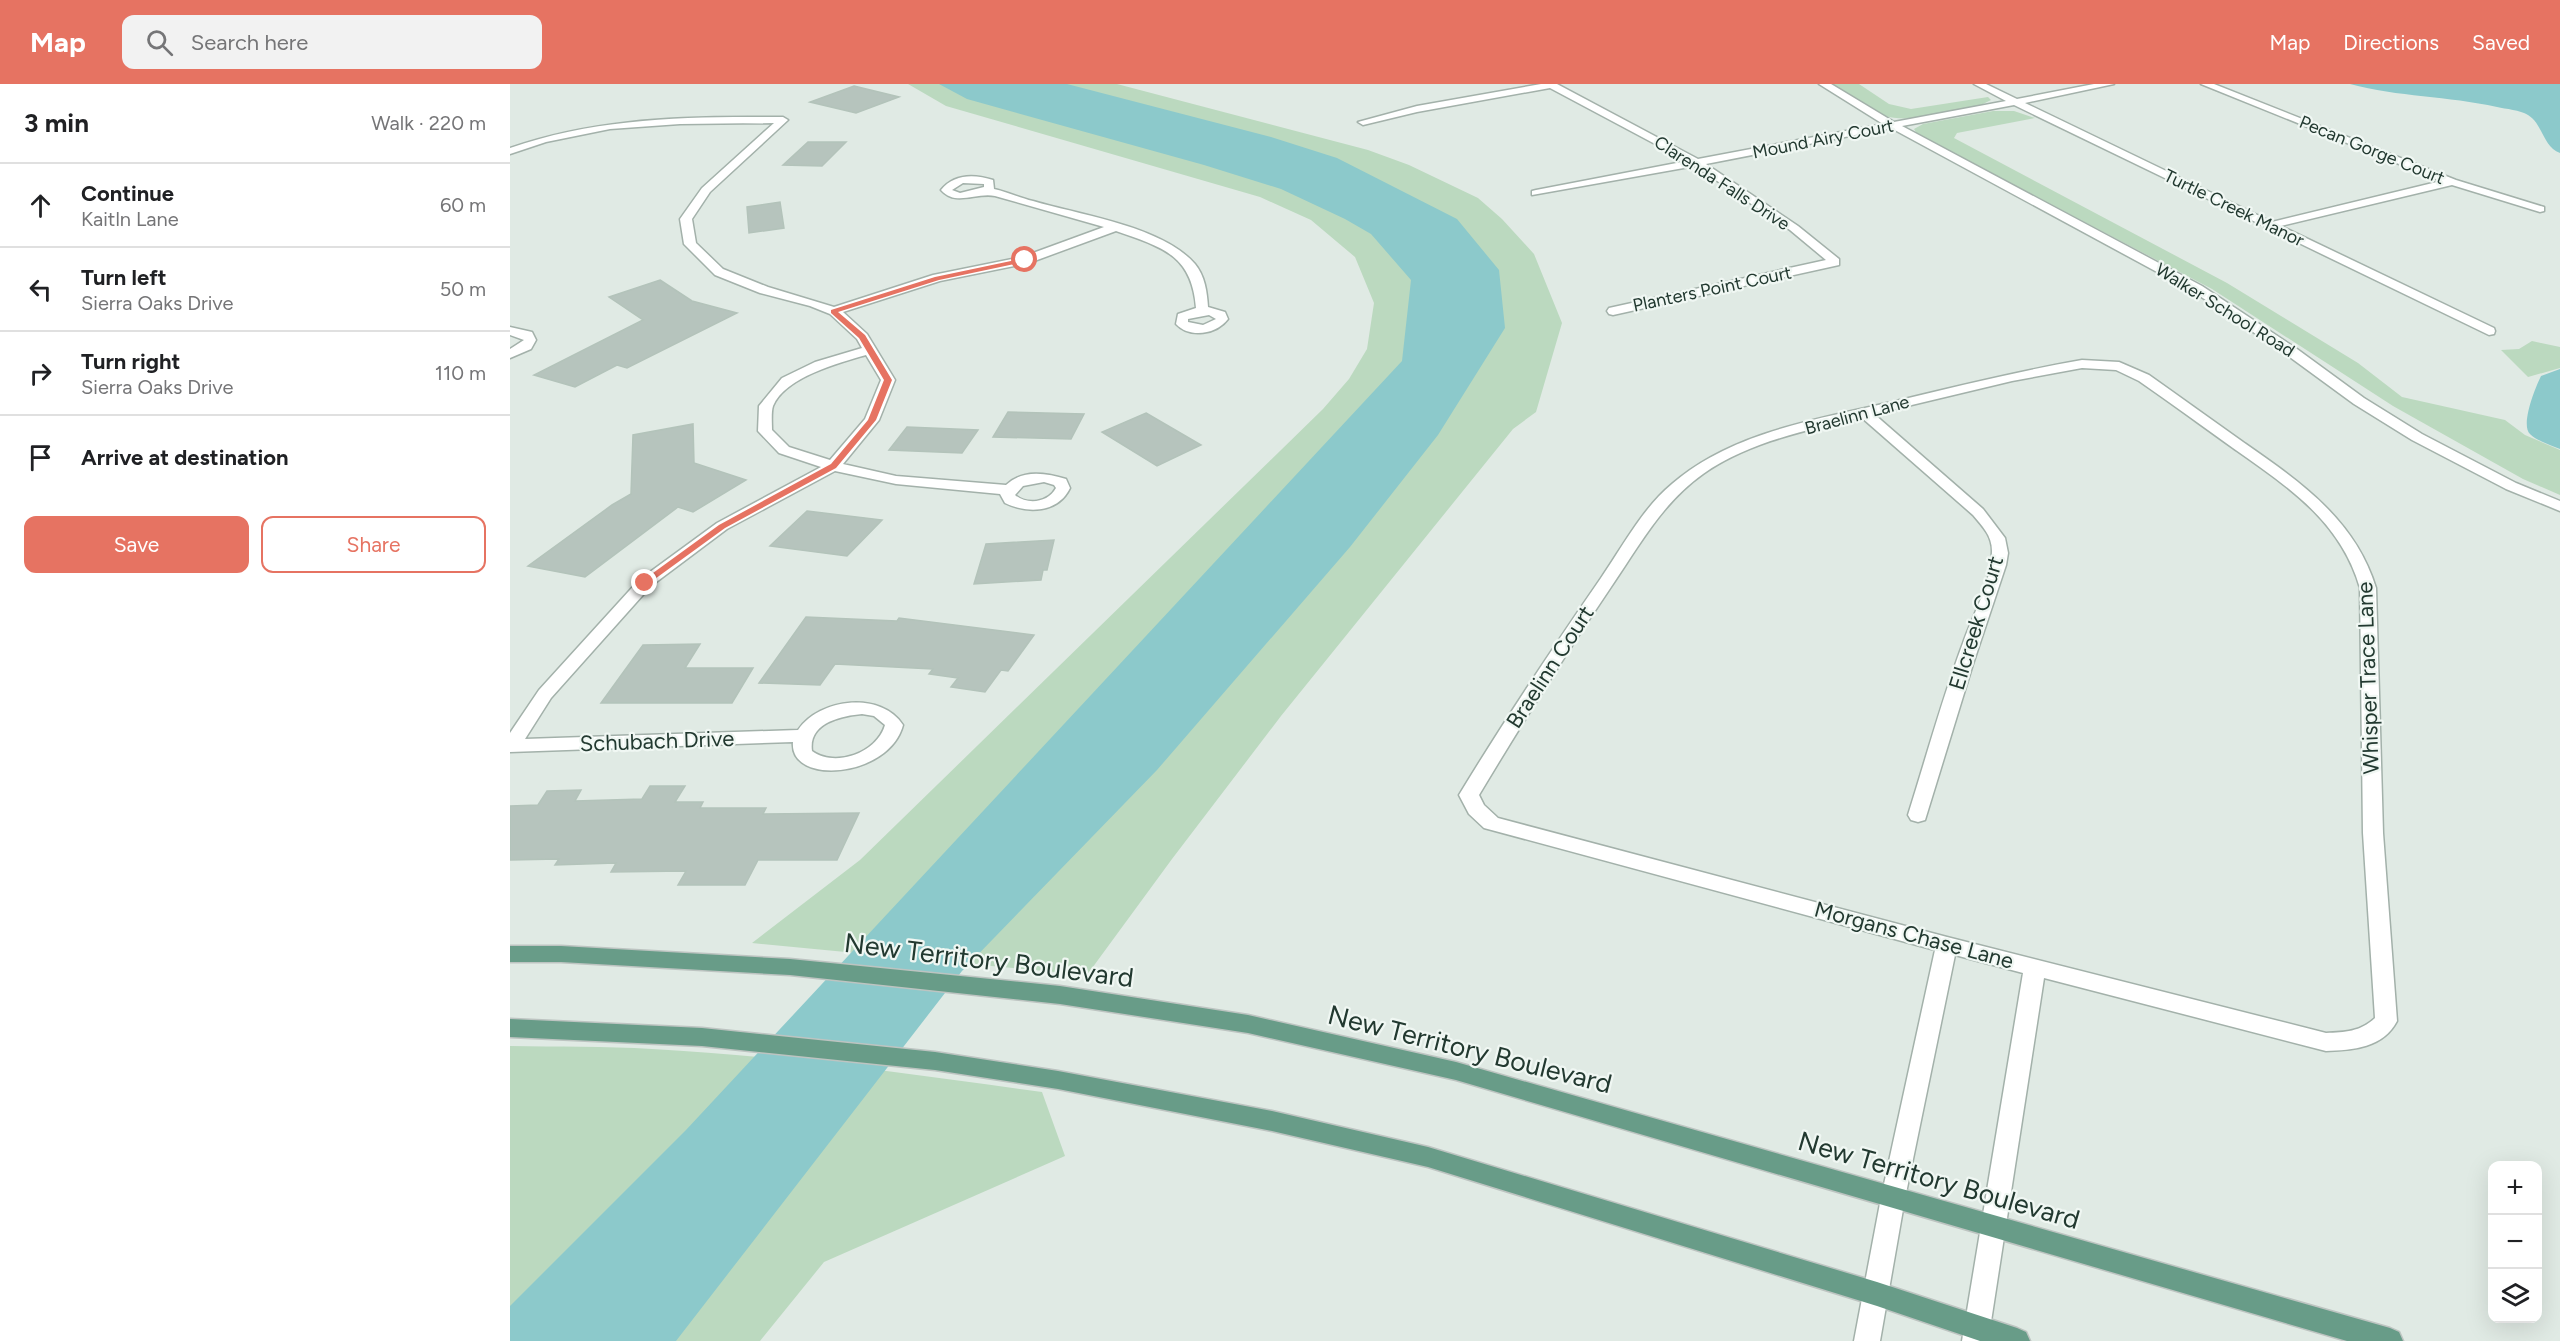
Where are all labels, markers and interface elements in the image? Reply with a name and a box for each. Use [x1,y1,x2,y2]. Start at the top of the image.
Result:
search box [122,15,542,69]
text: Map [30,25,86,59]
icon: search [143,26,176,59]
text: Search here [191,29,308,56]
text: Map [2269,30,2310,55]
text: Directions [2343,30,2439,55]
text: Saved [2472,30,2530,55]
text: 3 min [24,107,89,139]
text: Walk · 220 m [371,111,486,135]
street label: Pecan Gorge Court [2296,111,2448,189]
street label: Mound Airy Court [1750,114,1896,163]
street label: Clarenda Falls Drive [1650,131,1794,235]
street label: Turtle Creek Manor [2160,165,2308,251]
text: Continue [81,180,174,207]
icon: ahead [24,189,57,222]
text: 60 m [440,193,486,217]
text: Kaitln Lane [81,207,179,231]
route start [1011,246,1037,272]
street label: Walker School Road [2151,258,2299,362]
street label: Planters Point Court [1631,261,1794,317]
text: Turn left [81,264,167,291]
icon: left [24,273,57,306]
text: 50 m [440,277,486,301]
text: Sierra Oaks Drive [81,291,233,315]
text: Turn right [81,348,180,375]
icon: right [24,357,57,390]
text: 110 m [435,361,486,385]
text: Sierra Oaks Drive [81,375,233,399]
street label: Braelinn Lane [1802,390,1912,439]
icon: arrive [24,441,57,474]
text: Arrive at destination [81,444,289,471]
button: Save [24,516,249,573]
button: Share [261,516,486,573]
street label: Ellcreek Court [1943,553,2009,693]
route end [631,569,657,595]
street label: Whisper Trace Lane [2351,581,2385,775]
street label: Braelinn Court [1500,601,1600,733]
street label: Schubach Drive [579,725,735,757]
street label: Morgans Chase Lane [1812,895,2016,975]
street label: New Territory Boulevard [842,926,1136,994]
street label: New Territory Boulevard [1325,998,1615,1100]
street label: New Territory Boulevard [1794,1124,2084,1236]
map controls [2488,1161,2542,1323]
button: + [2488,1161,2542,1215]
button: − [2488,1215,2542,1269]
button: layers [2488,1269,2542,1323]

